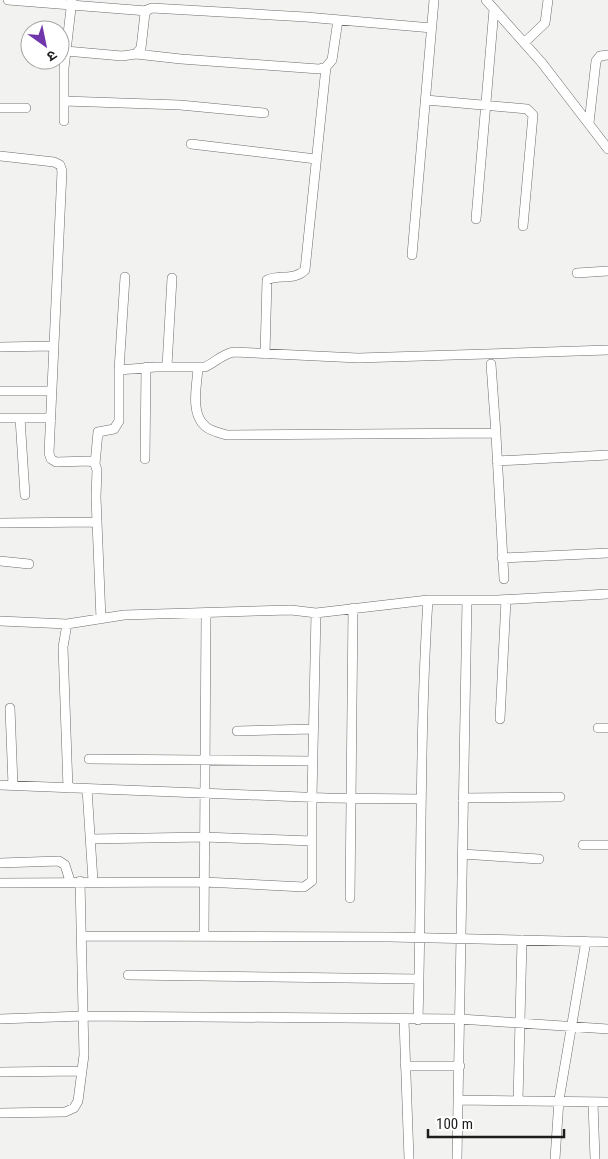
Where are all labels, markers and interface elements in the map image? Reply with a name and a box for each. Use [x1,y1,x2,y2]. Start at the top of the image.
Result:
north arrow [20,20,70,70]
text: उ [44,47,60,65]
scale bar [428,1106,564,1138]
text: 100 m [436,1115,473,1133]

